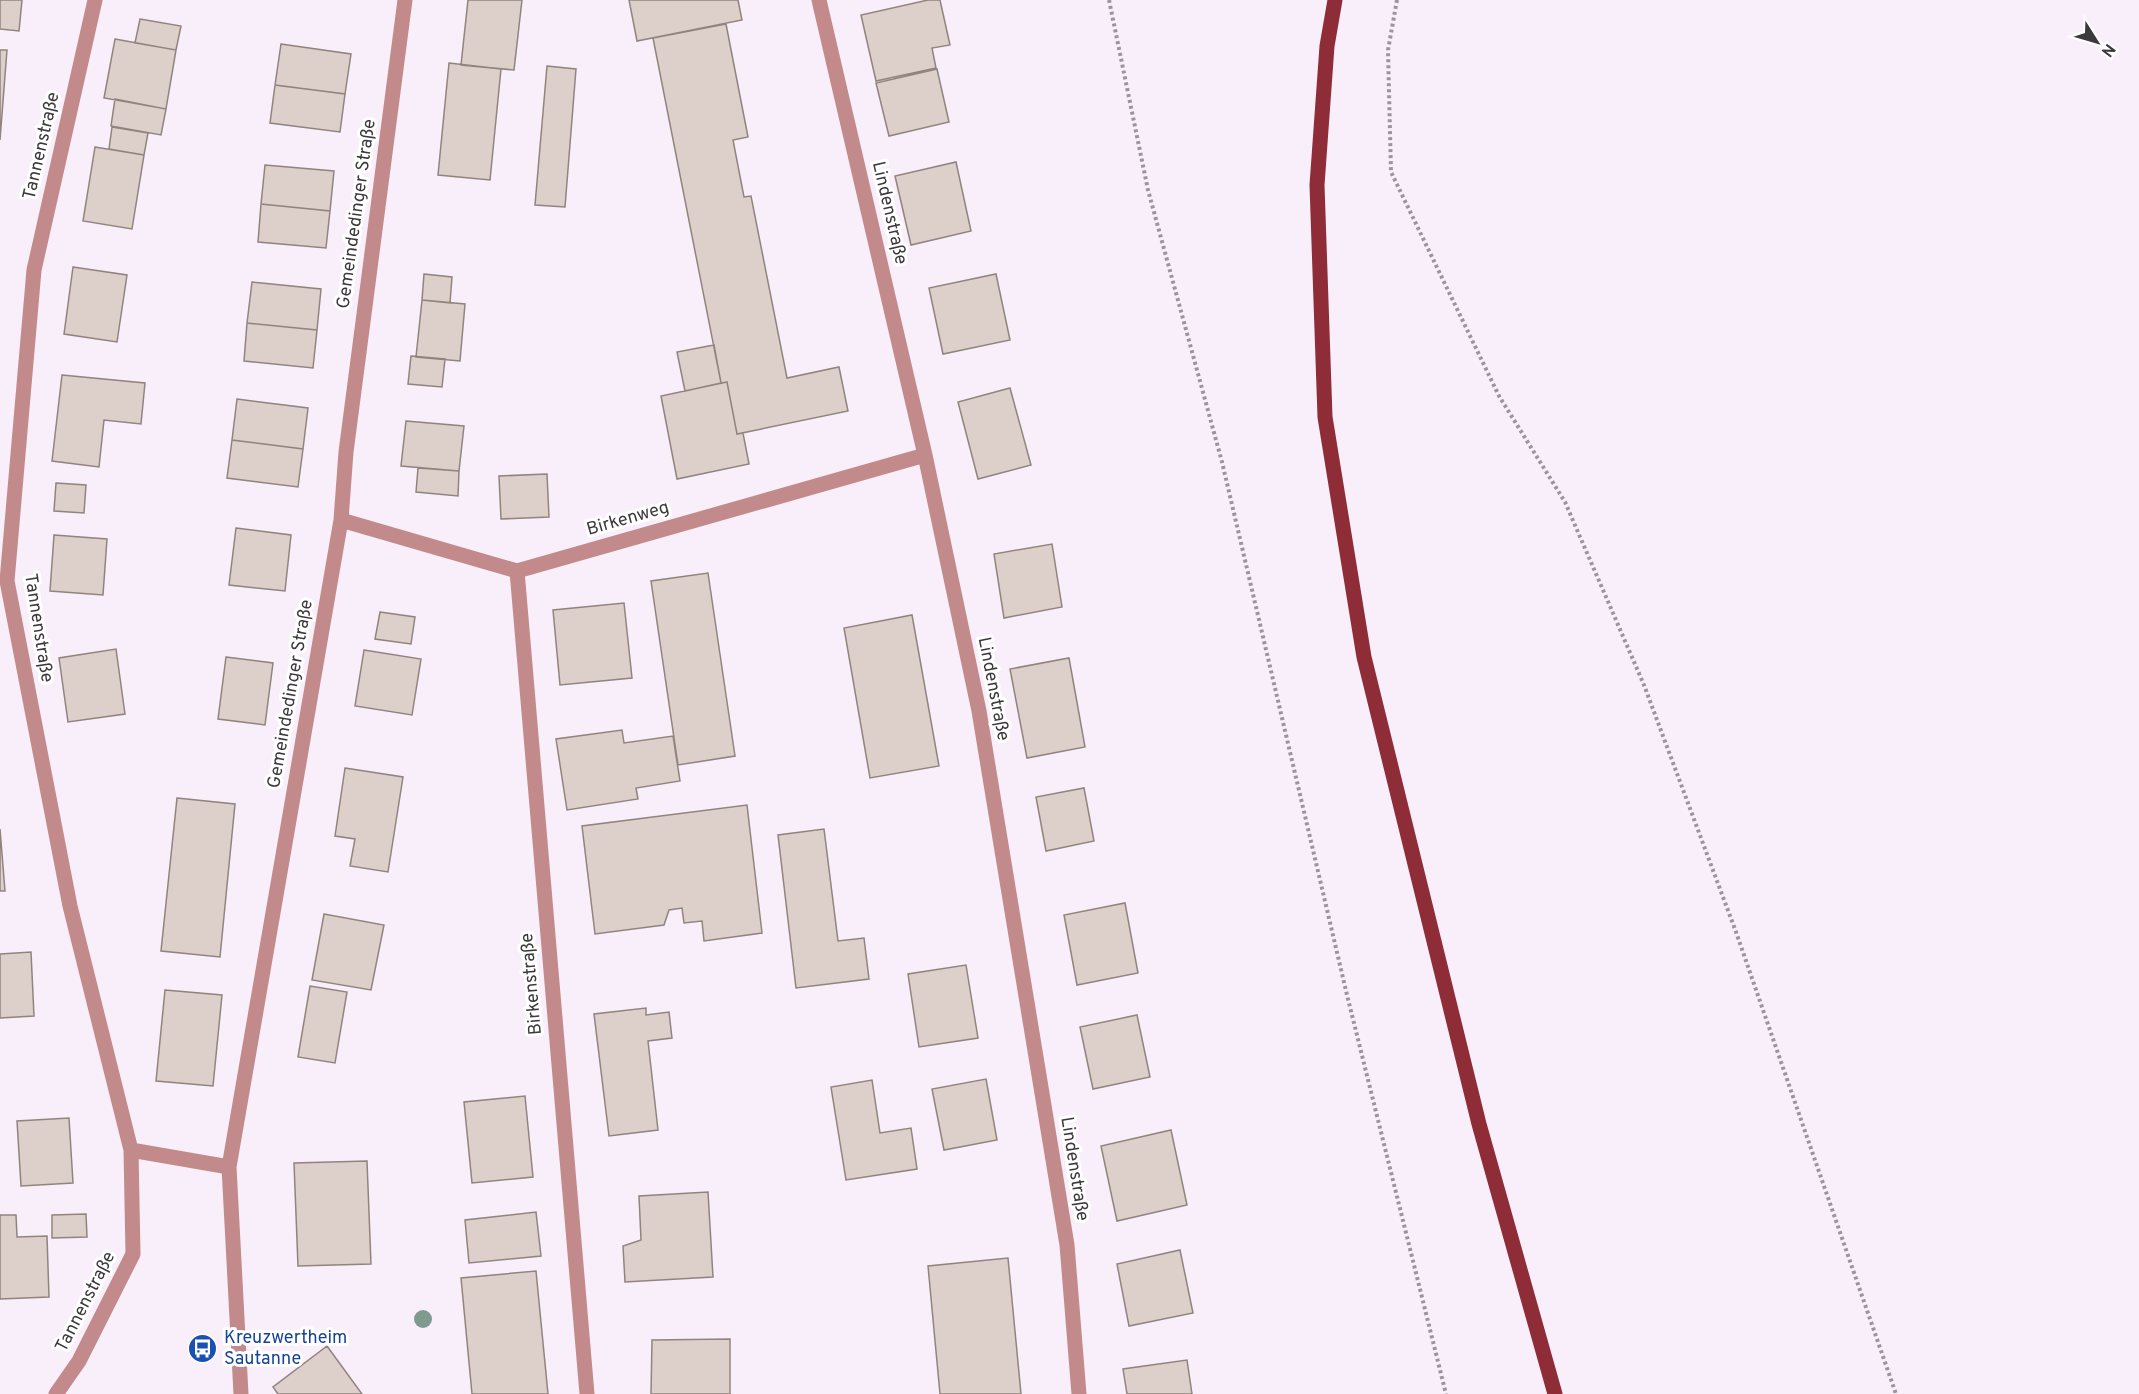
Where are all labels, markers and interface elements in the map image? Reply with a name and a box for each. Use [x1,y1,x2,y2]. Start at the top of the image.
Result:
north arrow [2067,12,2127,72]
text: N [2096,39,2119,60]
street label: Tannenstraße [18,90,66,202]
street label: Gemeindedinger Straße [332,118,382,310]
street label: Lindenstraße [866,159,912,267]
street label: Birkenweg [584,496,672,542]
street label: Tannenstraße [18,572,58,684]
street label: Gemeindedinger Straße [263,598,319,790]
street label: Lindenstraße [972,635,1014,743]
street label: Birkenstraße [516,932,548,1036]
street label: Lindenstraße [1054,1115,1094,1223]
street label: Tannenstraße [51,1248,121,1356]
place label: Kreuzwertheim Sautanne [224,1327,347,1371]
bus stop icon: Kreuzwertheim Sautanne [187,1332,219,1364]

